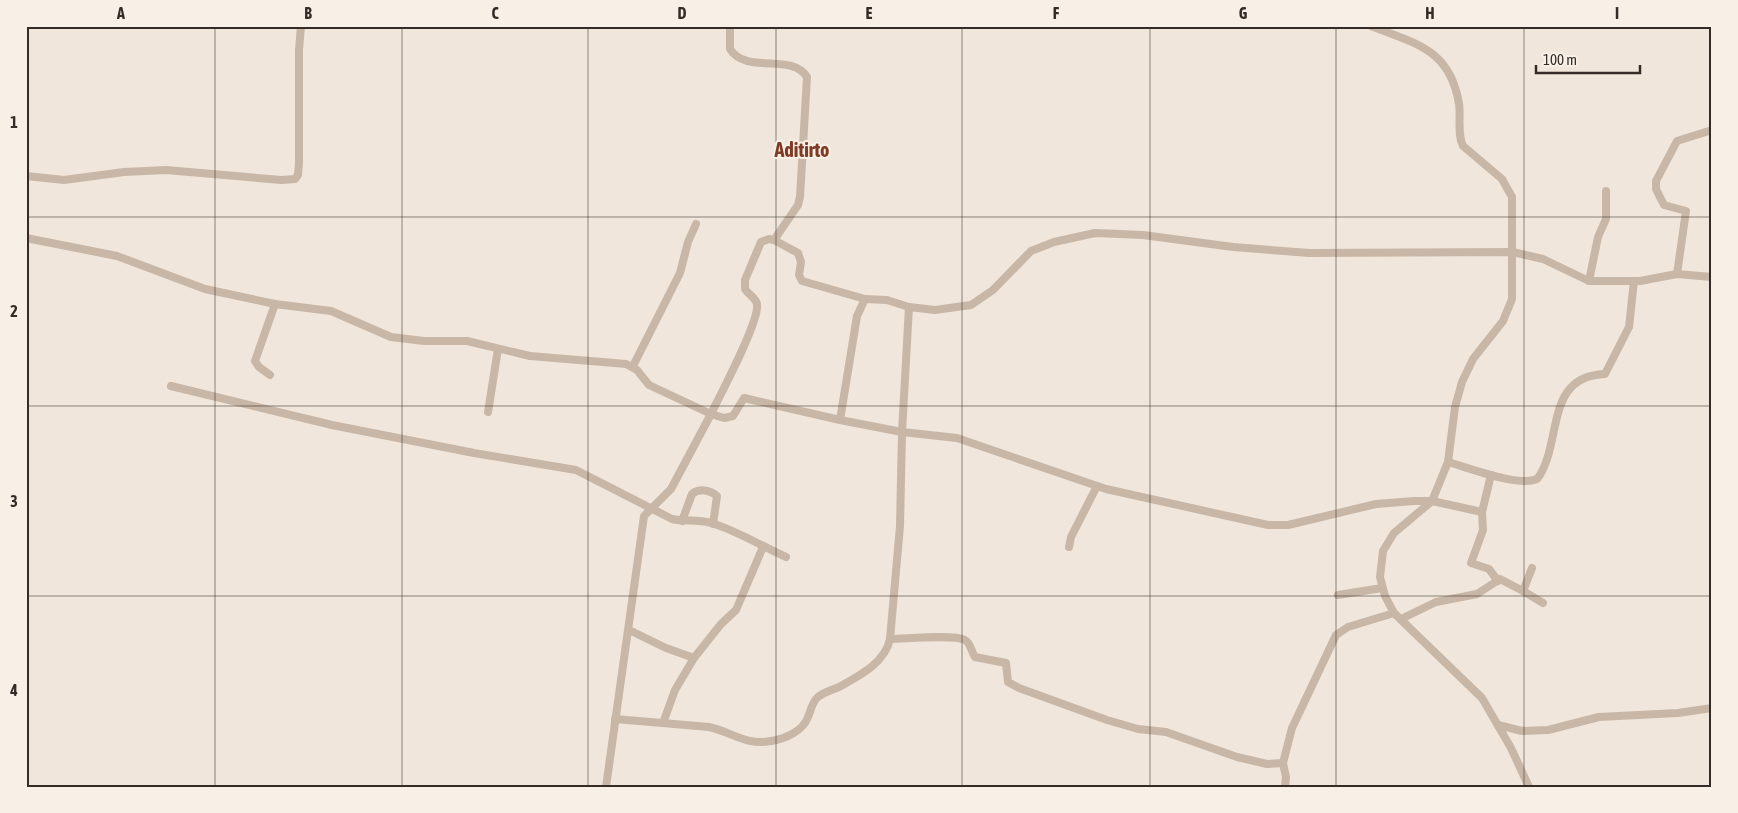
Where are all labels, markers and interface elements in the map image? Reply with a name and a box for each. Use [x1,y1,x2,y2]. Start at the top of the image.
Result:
text: A [116,4,125,22]
text: B [304,4,312,22]
text: C [491,4,499,22]
text: D [678,4,687,22]
text: E [866,4,873,22]
text: F [1053,4,1060,22]
text: G [1239,4,1248,22]
text: H [1425,4,1435,22]
text: I [1615,4,1619,22]
scale bar [1536,42,1639,74]
text: 100 m [1543,51,1577,68]
text: 1 [10,113,18,131]
district label: Aditirto [774,138,829,161]
text: 2 [10,302,18,320]
text: 3 [10,492,18,510]
text: 4 [9,681,18,699]

